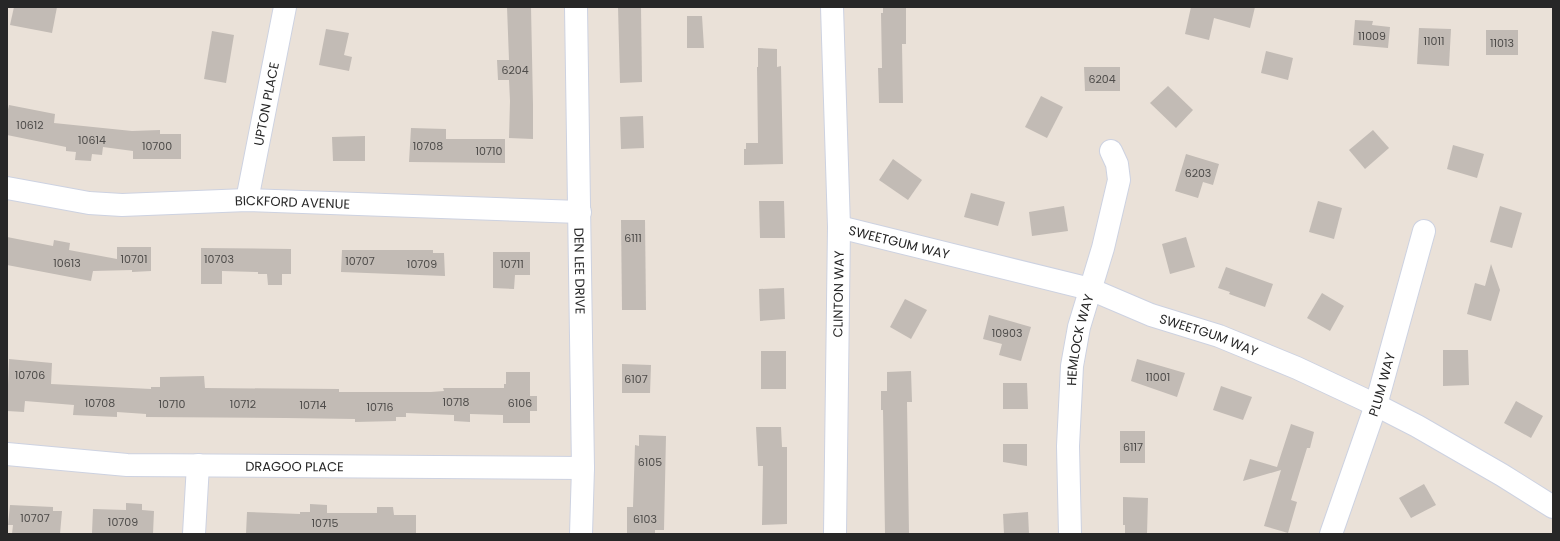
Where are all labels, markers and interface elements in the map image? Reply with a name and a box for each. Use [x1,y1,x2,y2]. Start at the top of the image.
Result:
house number: 11009 [1358,28,1386,44]
house number: 11011 [1424,33,1445,49]
house number: 11013 [1490,35,1514,51]
street label: UPTON PLACE [249,60,284,147]
house number: 6204 [501,62,529,78]
house number: 6204 [1088,71,1116,87]
house number: 10612 [16,117,44,133]
house number: 10614 [78,132,106,148]
house number: 10700 [142,138,172,154]
house number: 10708 [413,138,443,154]
house number: 10710 [476,143,503,159]
house number: 6203 [1185,165,1211,181]
street label: BICKFORD AVENUE [235,191,350,214]
street label: SWEETGUM WAY [847,221,952,264]
street label: DEN LEE DRIVE [569,227,590,314]
house number: 6111 [624,230,642,246]
street label: CLINTON WAY [828,250,849,338]
house number: 10701 [121,251,147,267]
house number: 10703 [204,251,234,267]
house number: 10707 [345,253,375,269]
house number: 10613 [53,255,81,271]
house number: 10709 [407,256,437,272]
house number: 10711 [500,256,524,272]
street label: HEMLOCK WAY [1062,292,1099,386]
street label: SWEETGUM WAY [1157,309,1261,361]
house number: 10903 [992,325,1022,341]
street label: PLUM WAY [1364,350,1400,419]
house number: 10706 [15,367,45,383]
house number: 11001 [1146,369,1170,385]
house number: 6107 [624,371,648,387]
house number: 10718 [443,394,470,410]
house number: 10708 [85,395,115,411]
house number: 6106 [508,395,532,411]
house number: 10710 [159,396,186,412]
house number: 10712 [230,396,256,412]
house number: 10714 [300,397,327,413]
house number: 10716 [367,399,393,415]
house number: 6117 [1123,439,1143,455]
house number: 6105 [638,454,662,470]
street label: DRAGOO PLACE [245,457,344,476]
house number: 10707 [20,510,50,526]
house number: 6103 [633,511,657,527]
house number: 10709 [108,514,138,530]
house number: 10715 [312,515,339,531]

